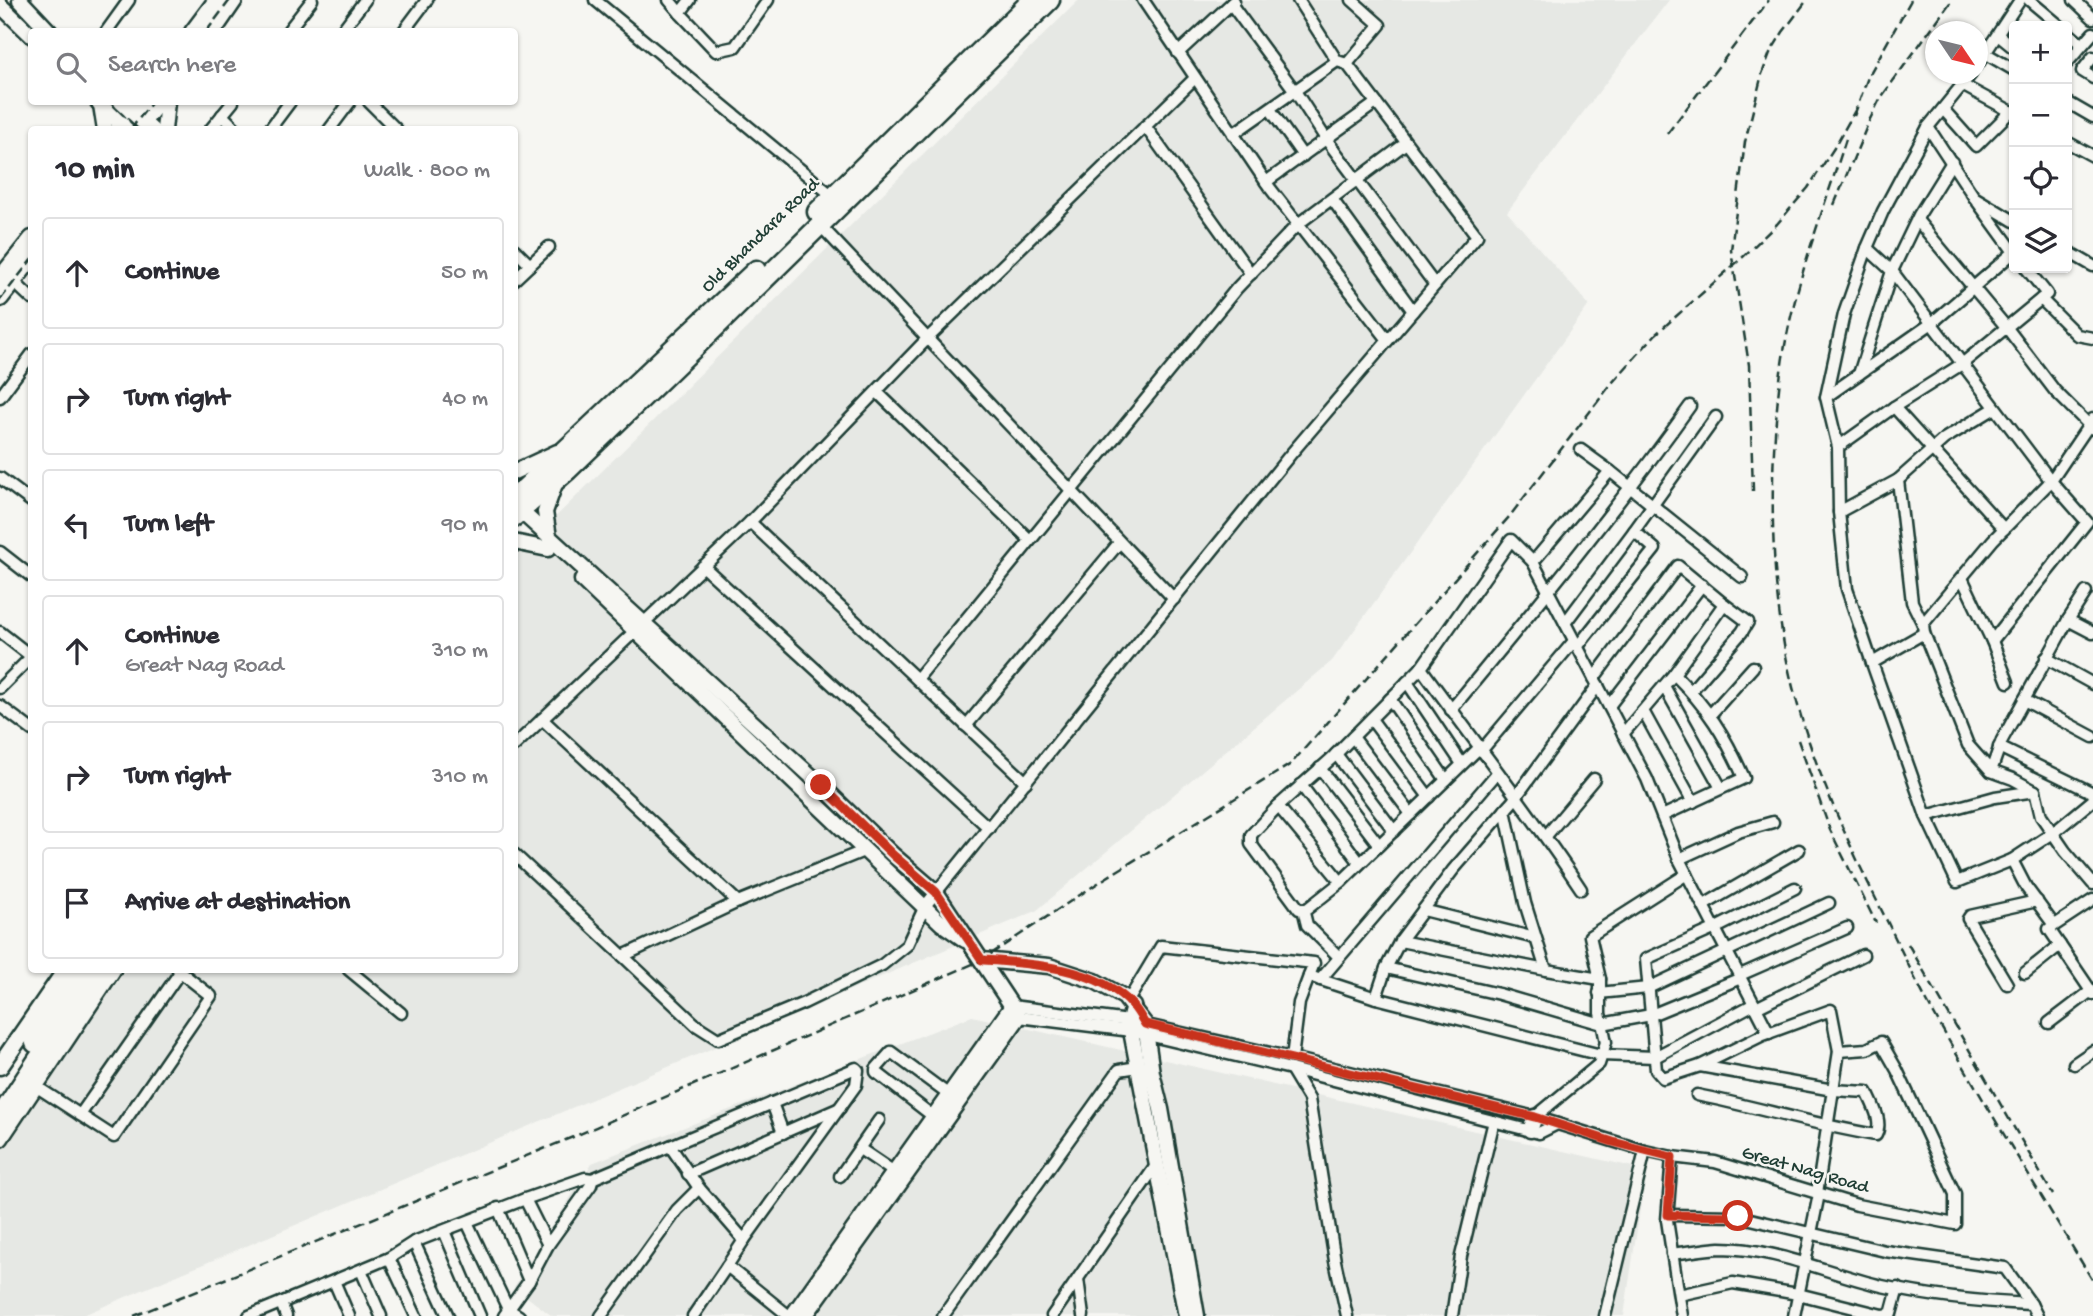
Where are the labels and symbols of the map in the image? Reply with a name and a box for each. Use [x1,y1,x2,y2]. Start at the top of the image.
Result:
north arrow [1925,21,1988,84]
street label: Old Bhandara Road [697,172,826,298]
route end [805,769,836,800]
street label: Great Nag Road [1739,1142,1873,1201]
route start [1722,1200,1753,1231]

